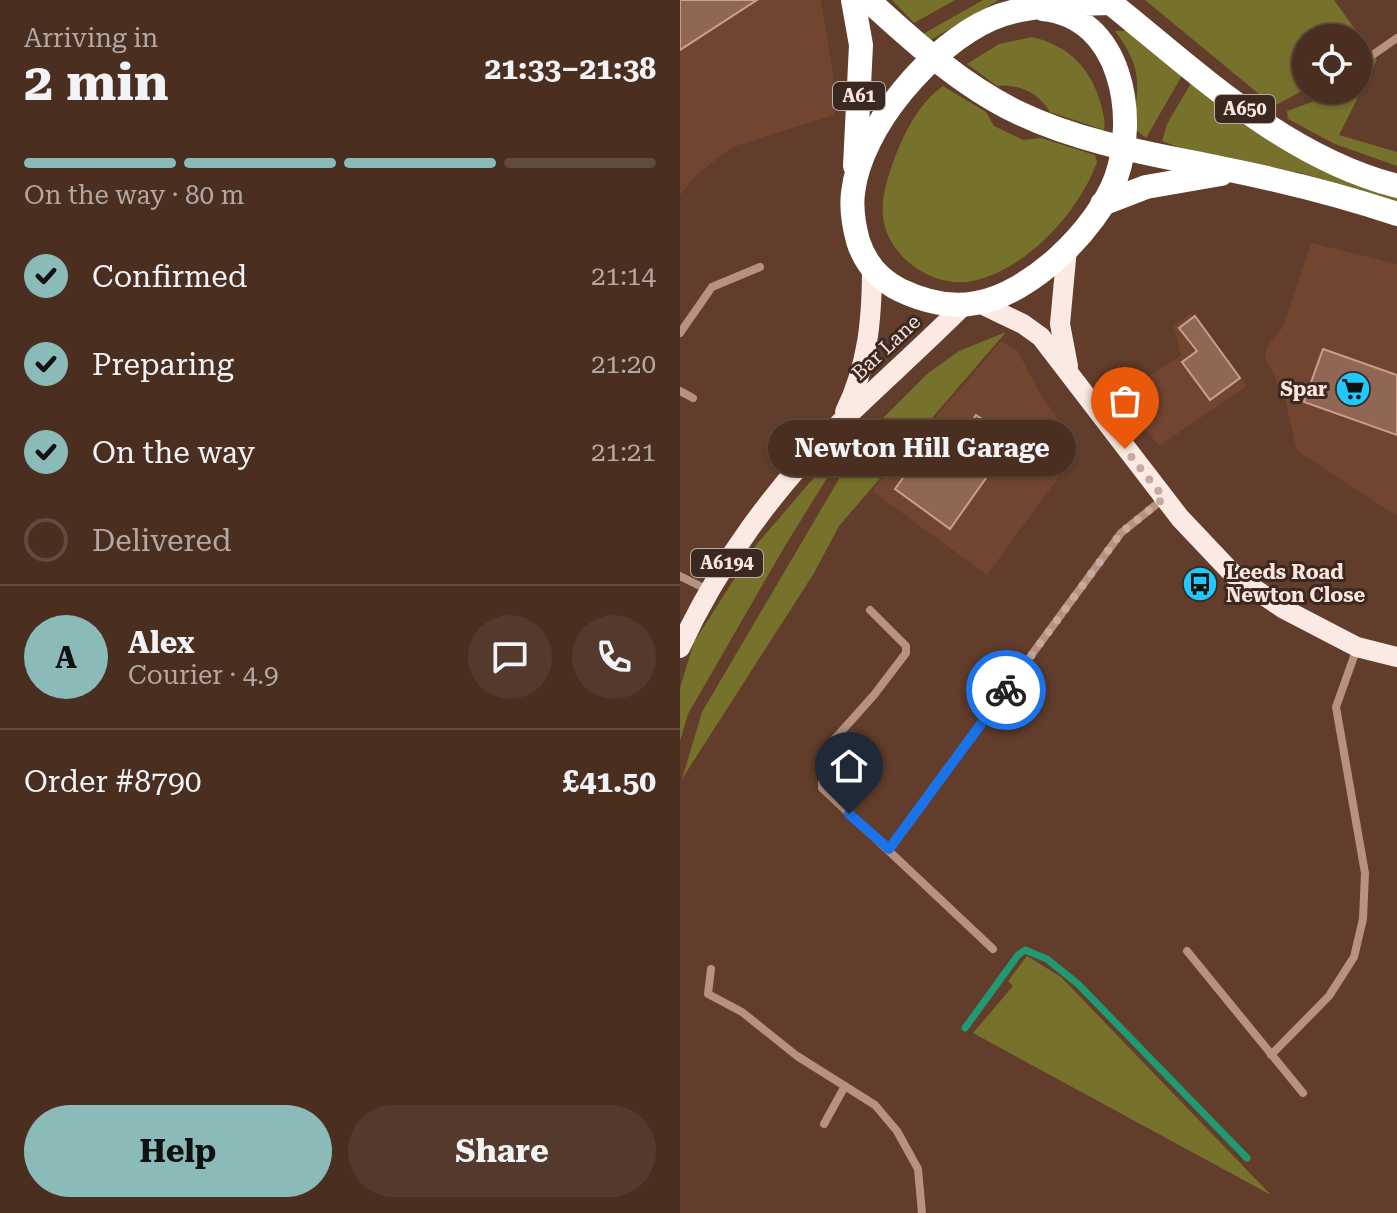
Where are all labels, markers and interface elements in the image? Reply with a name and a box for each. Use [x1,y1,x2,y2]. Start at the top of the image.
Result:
text: Arriving in [24,23,158,53]
map controls [1292,24,1372,104]
button: locate [1292,24,1372,104]
text: 21:33–21:38 [484,51,656,86]
text: 2 min [24,52,169,113]
road number: A61 [833,82,885,110]
road number: A650 [1215,95,1275,123]
text: On the way · 80 m [24,180,244,210]
icon: check [24,254,68,298]
text: Confirmed [92,259,247,294]
text: 21:14 [591,261,656,291]
street label: Bar Lane [847,309,925,385]
icon: check [24,342,68,386]
text: Preparing [92,347,234,382]
text: 21:20 [591,349,656,379]
pin [1091,367,1159,449]
supermarket icon: Spar [1334,370,1372,408]
place label: Spar [1280,377,1327,401]
icon: bag [1103,379,1147,423]
callout: Newton Hill Garage [769,421,1077,477]
icon: check [24,430,68,474]
text: Newton Hill Garage [794,433,1050,463]
text: On the way [92,435,255,470]
text: 21:21 [591,437,656,467]
text: Delivered [92,523,231,558]
road number: A6194 [691,549,763,577]
place label: Leeds Road Newton Close [1226,560,1365,607]
bus stop icon: Leeds Road Newton Close [1181,565,1219,603]
button: chat [468,615,552,699]
button: phone [572,615,656,699]
text: Alex [128,625,195,660]
text: A [55,640,77,675]
courier [966,650,1046,730]
text: Courier · 4.9 [128,660,278,690]
icon: bike [984,668,1028,712]
pin [815,732,883,814]
icon: home [827,744,871,788]
text: Order #8790 [24,764,202,799]
text: £41.50 [563,764,656,799]
button: Help [24,1105,332,1197]
button: Share [348,1105,656,1197]

